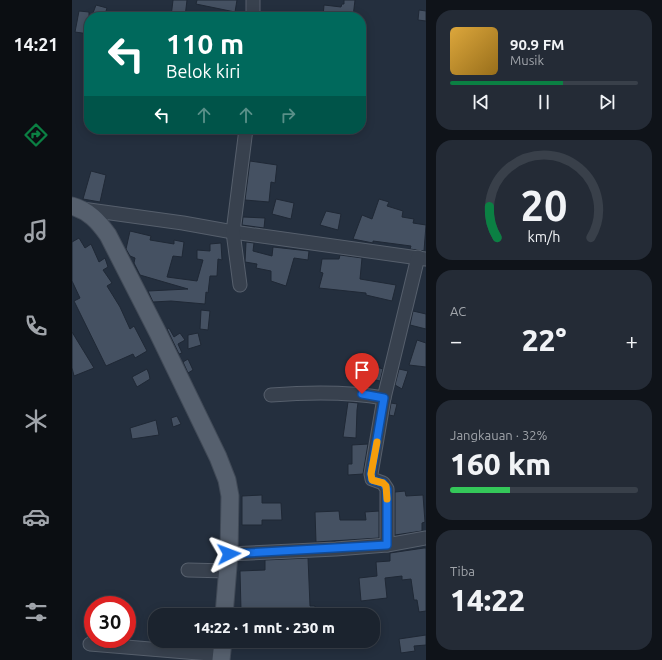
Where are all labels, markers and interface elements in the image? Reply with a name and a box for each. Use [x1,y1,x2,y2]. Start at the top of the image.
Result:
icon: left [100,28,152,80]
text: 110 m [166,28,244,59]
text: 14:21 [13,34,59,54]
text: 90.9 FM [510,36,564,53]
text: Musik [510,53,544,67]
text: Belok kiri [166,61,240,81]
icon: previous [470,91,492,113]
icon: pause [533,91,555,113]
icon: next [596,91,618,113]
icon: left [151,104,173,126]
icon: ahead [193,104,215,126]
icon: ahead [235,104,257,126]
icon: right [277,104,299,126]
icon: directions [22,121,50,149]
text: 20 [521,182,567,229]
icon: music [22,217,50,245]
text: km/h [528,229,560,245]
text: AC [450,304,466,318]
icon: phone [22,312,50,340]
text: 22° [522,323,566,357]
text: − [450,328,462,353]
text: + [626,328,638,353]
pin [345,353,379,394]
icon: arrive [351,359,373,381]
icon: climate [22,407,50,435]
text: Jangkauan · 32% [450,428,548,442]
text: 160 km [450,447,551,481]
icon: car [22,503,50,531]
position arrow [208,533,250,575]
text: Tiba [450,564,475,578]
text: 14:22 [450,583,525,617]
speed limit sign: 30 [84,596,136,648]
icon: filters [22,598,50,626]
text: 14:22 · 1 mnt · 230 m [193,619,335,636]

